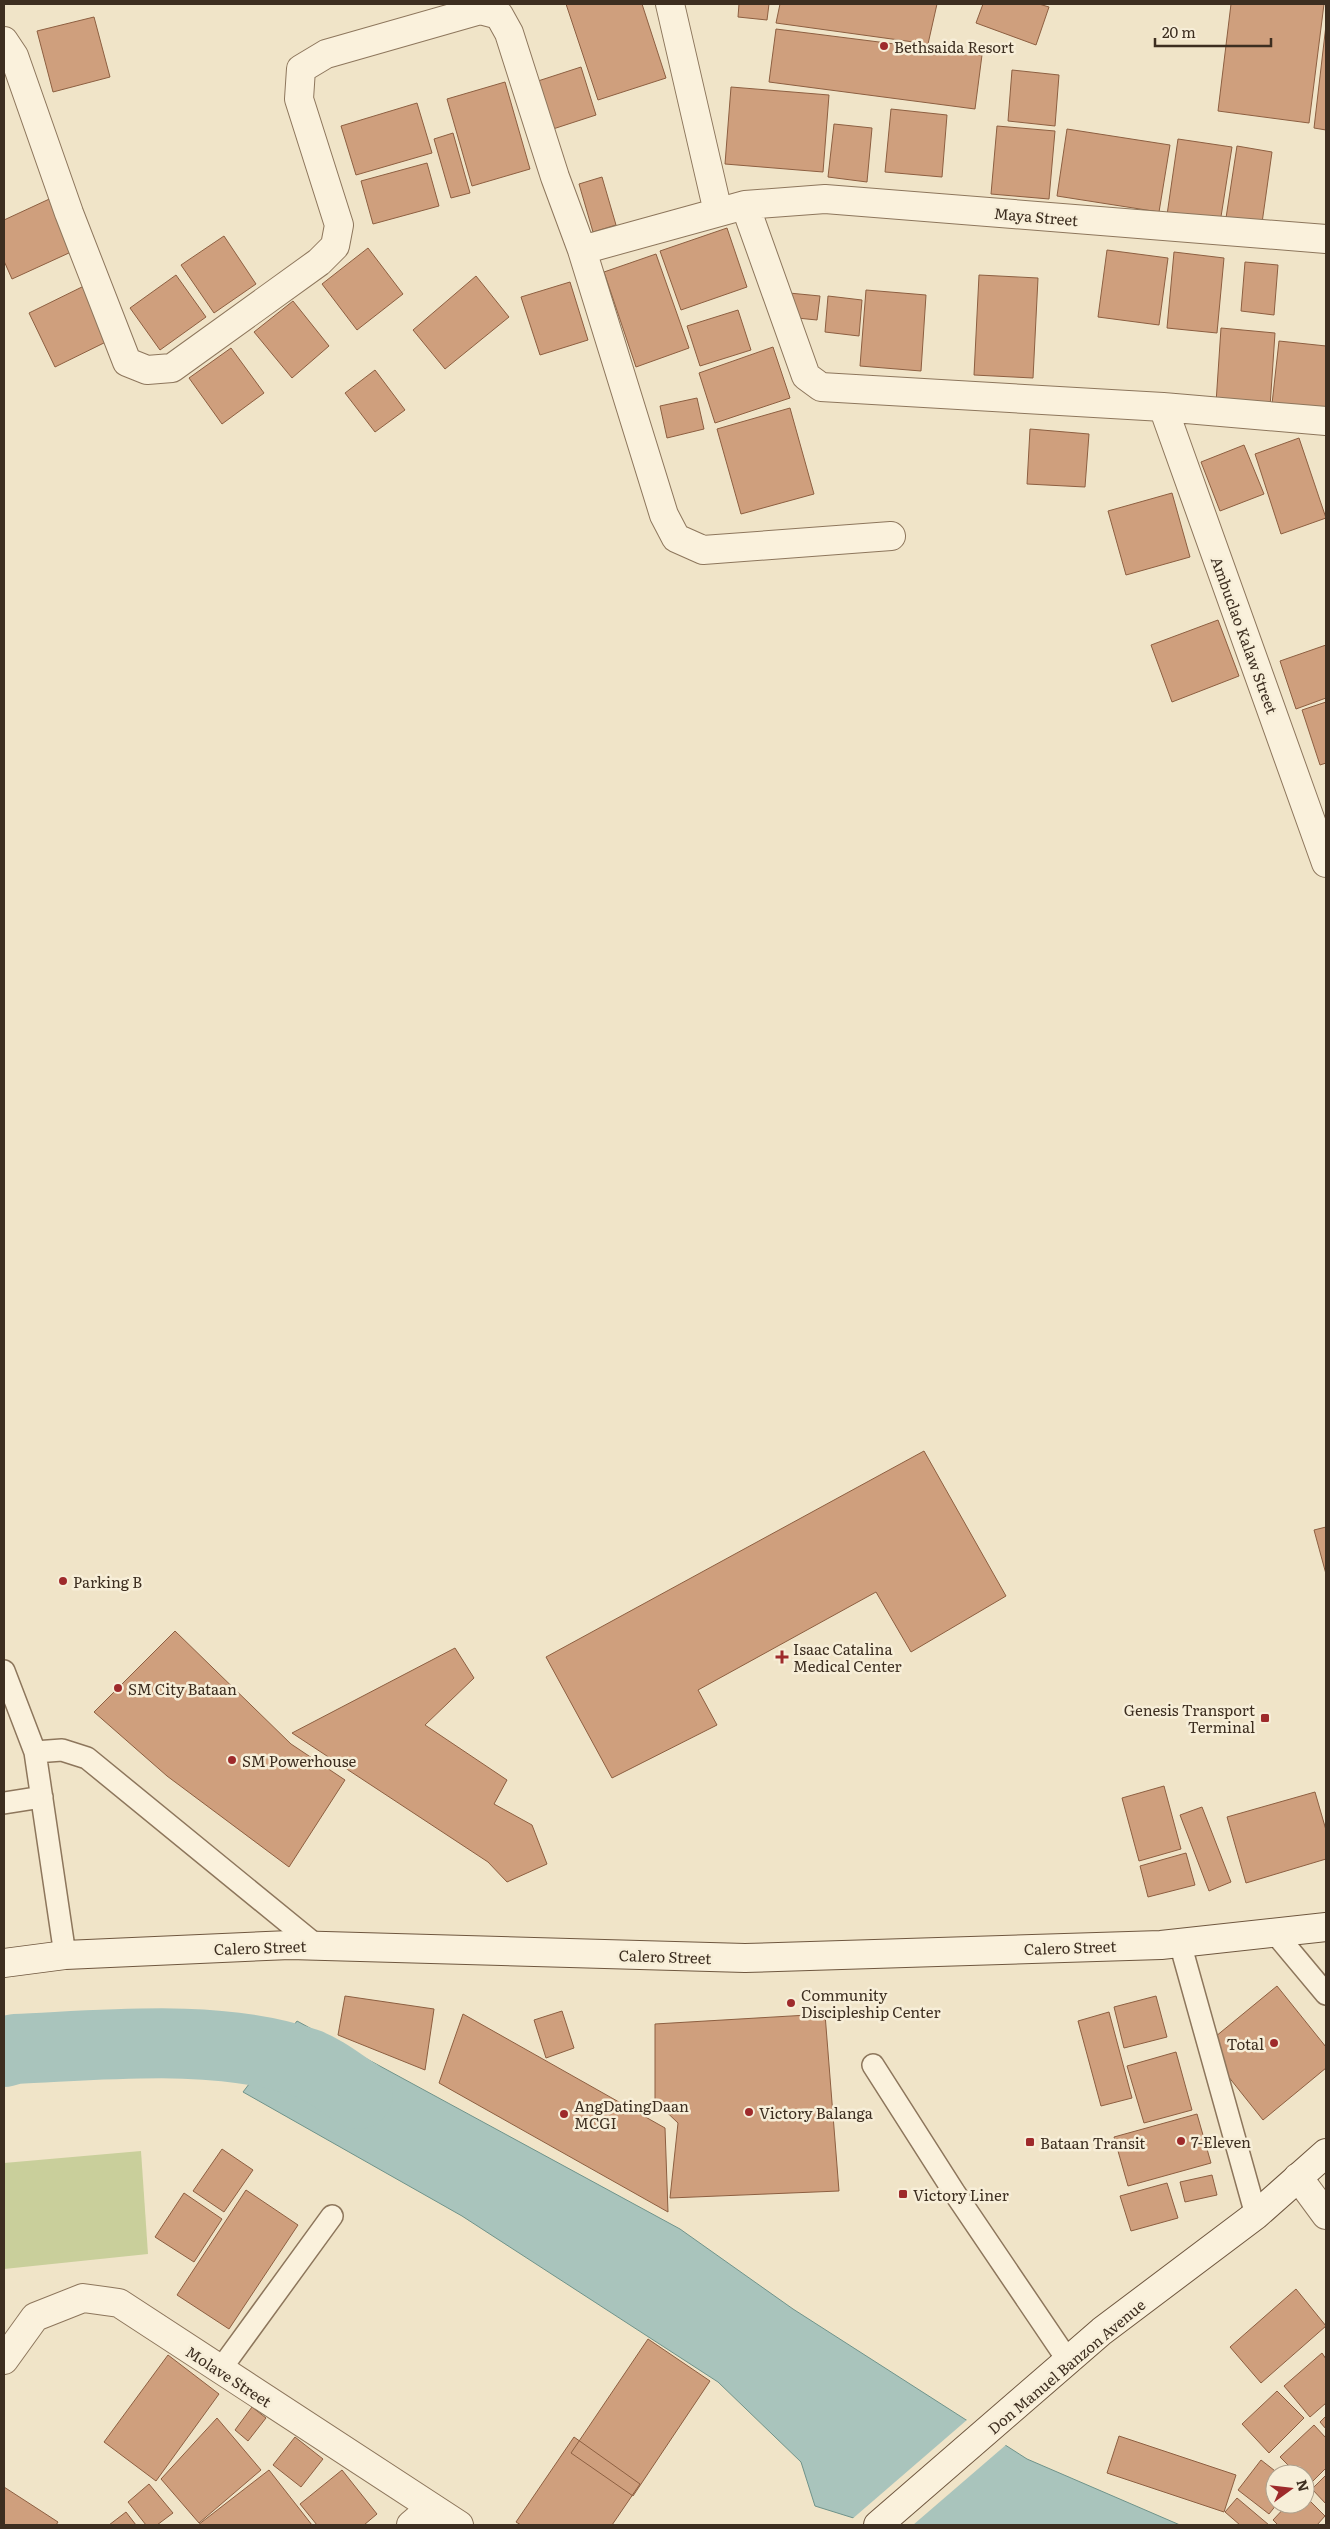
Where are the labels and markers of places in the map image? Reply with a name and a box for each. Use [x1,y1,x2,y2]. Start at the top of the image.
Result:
place label: Bethsaida Resort [894,35,1014,58]
marker: Bethsaida Resort [878,40,890,52]
place label: Parking B [73,1570,142,1593]
marker: Parking B [57,1575,69,1587]
place label: Isaac Catalina Medical Center [793,1637,902,1677]
marker: Isaac Catalina Medical Center [775,1650,789,1664]
place label: SM City Bataan [128,1677,237,1700]
marker: SM City Bataan [112,1682,124,1694]
place label: Genesis Transport Terminal [1124,1698,1255,1738]
marker: Genesis Transport Terminal [1259,1712,1271,1724]
place label: SM Powerhouse [242,1749,356,1772]
marker: SM Powerhouse [226,1754,238,1766]
place label: Community Discipleship Center [801,1983,940,2023]
marker: Community Discipleship Center [785,1997,797,2009]
place label: Total [1226,2032,1264,2055]
marker: Total [1268,2037,1280,2049]
place label: AngDatingDaan MCGI [574,2094,689,2134]
place label: Victory Balanga [759,2101,874,2124]
marker: Victory Balanga [743,2106,755,2118]
marker: AngDatingDaan MCGI [558,2108,570,2120]
place label: 7-Eleven [1191,2130,1251,2153]
place label: Bataan Transit [1040,2131,1145,2154]
marker: 7-Eleven [1175,2135,1187,2147]
marker: Bataan Transit [1024,2136,1036,2148]
place label: Victory Liner [913,2183,1009,2206]
marker: Victory Liner [897,2188,909,2200]

